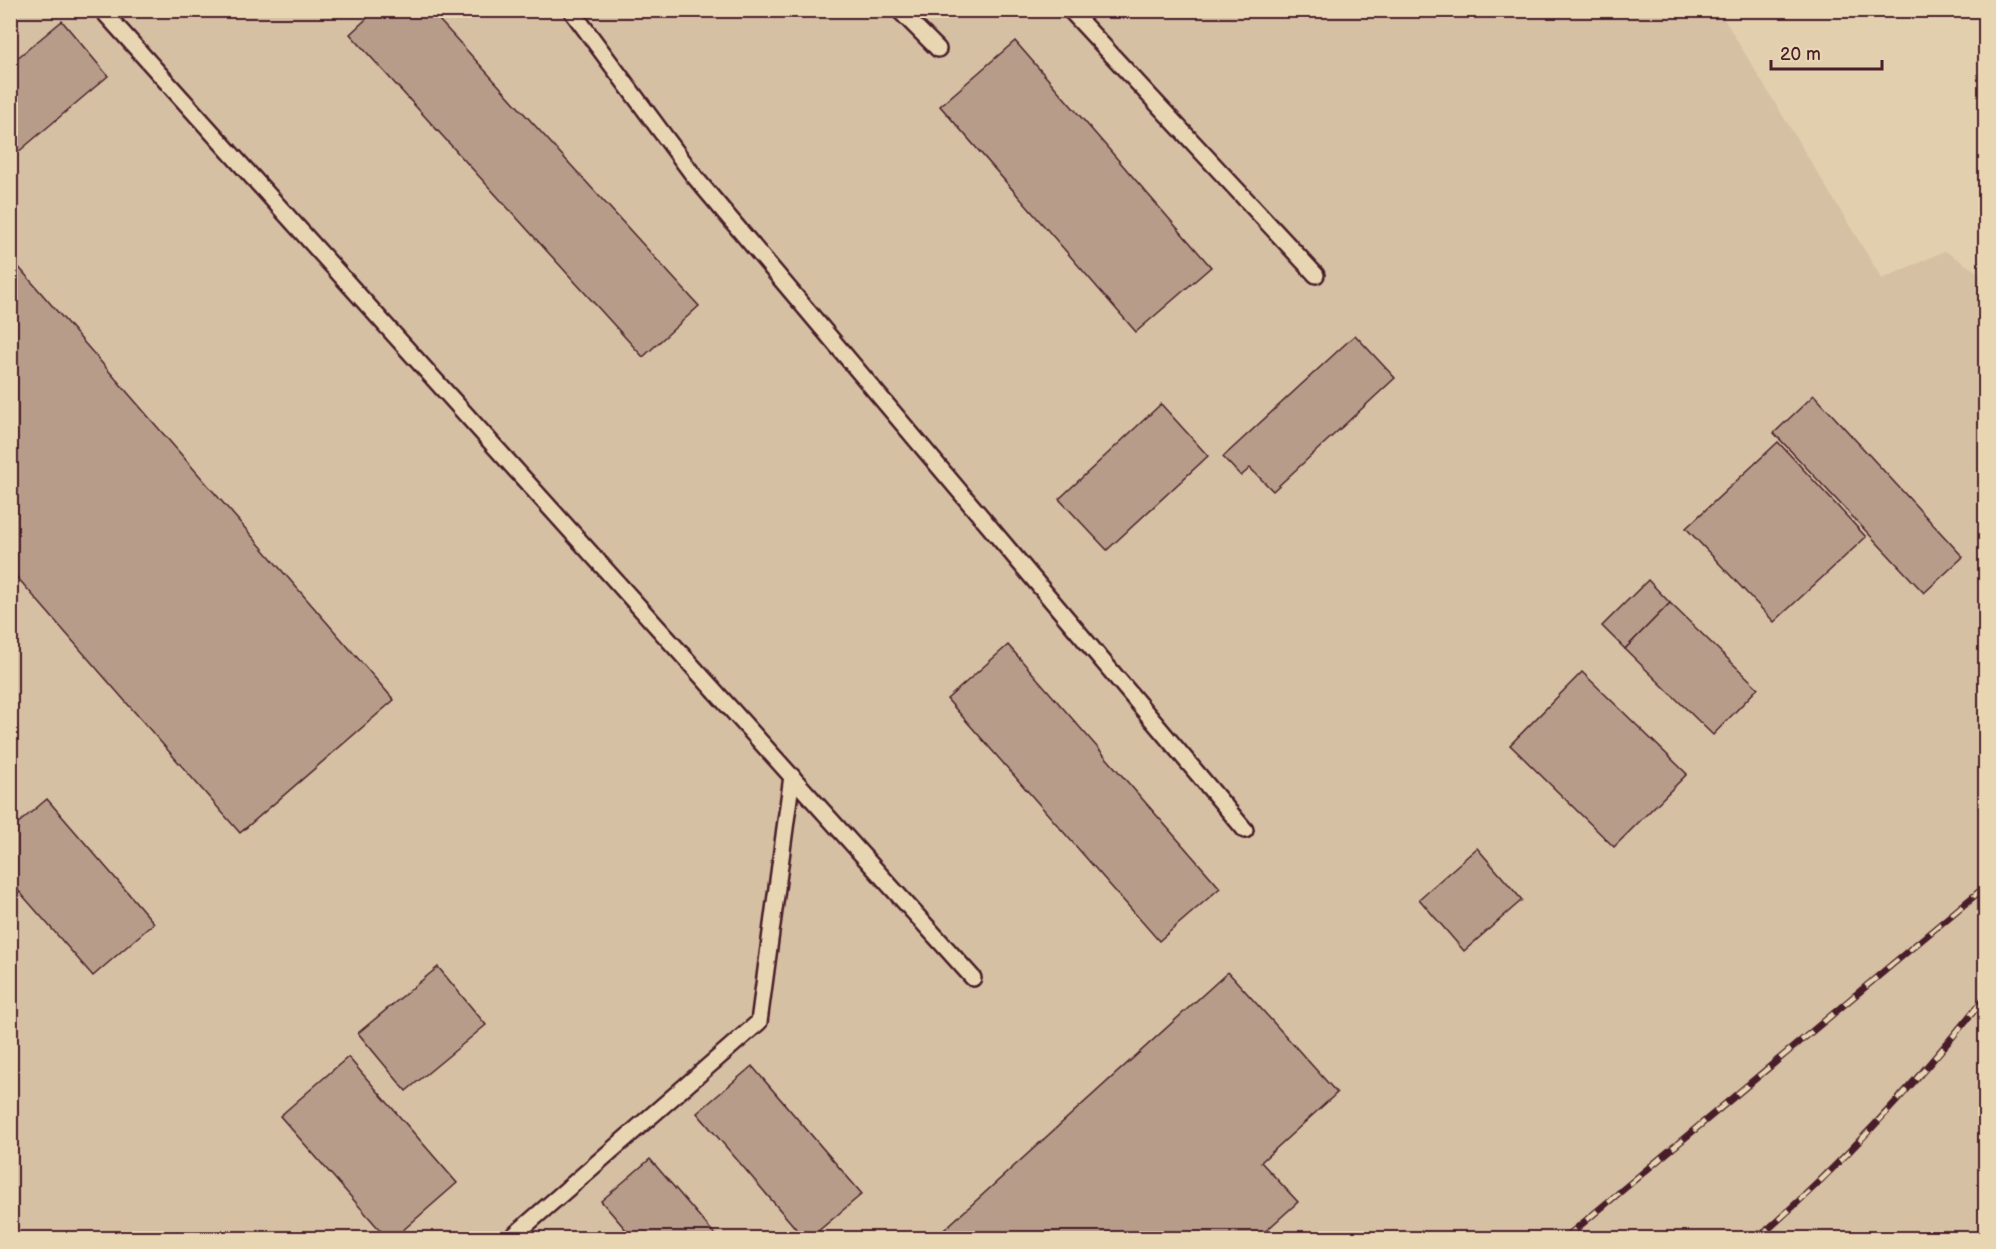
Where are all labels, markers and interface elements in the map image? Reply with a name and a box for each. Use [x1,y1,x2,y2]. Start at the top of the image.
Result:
scale bar [1771,33,1882,71]
text: 20 m [1780,44,1821,65]

